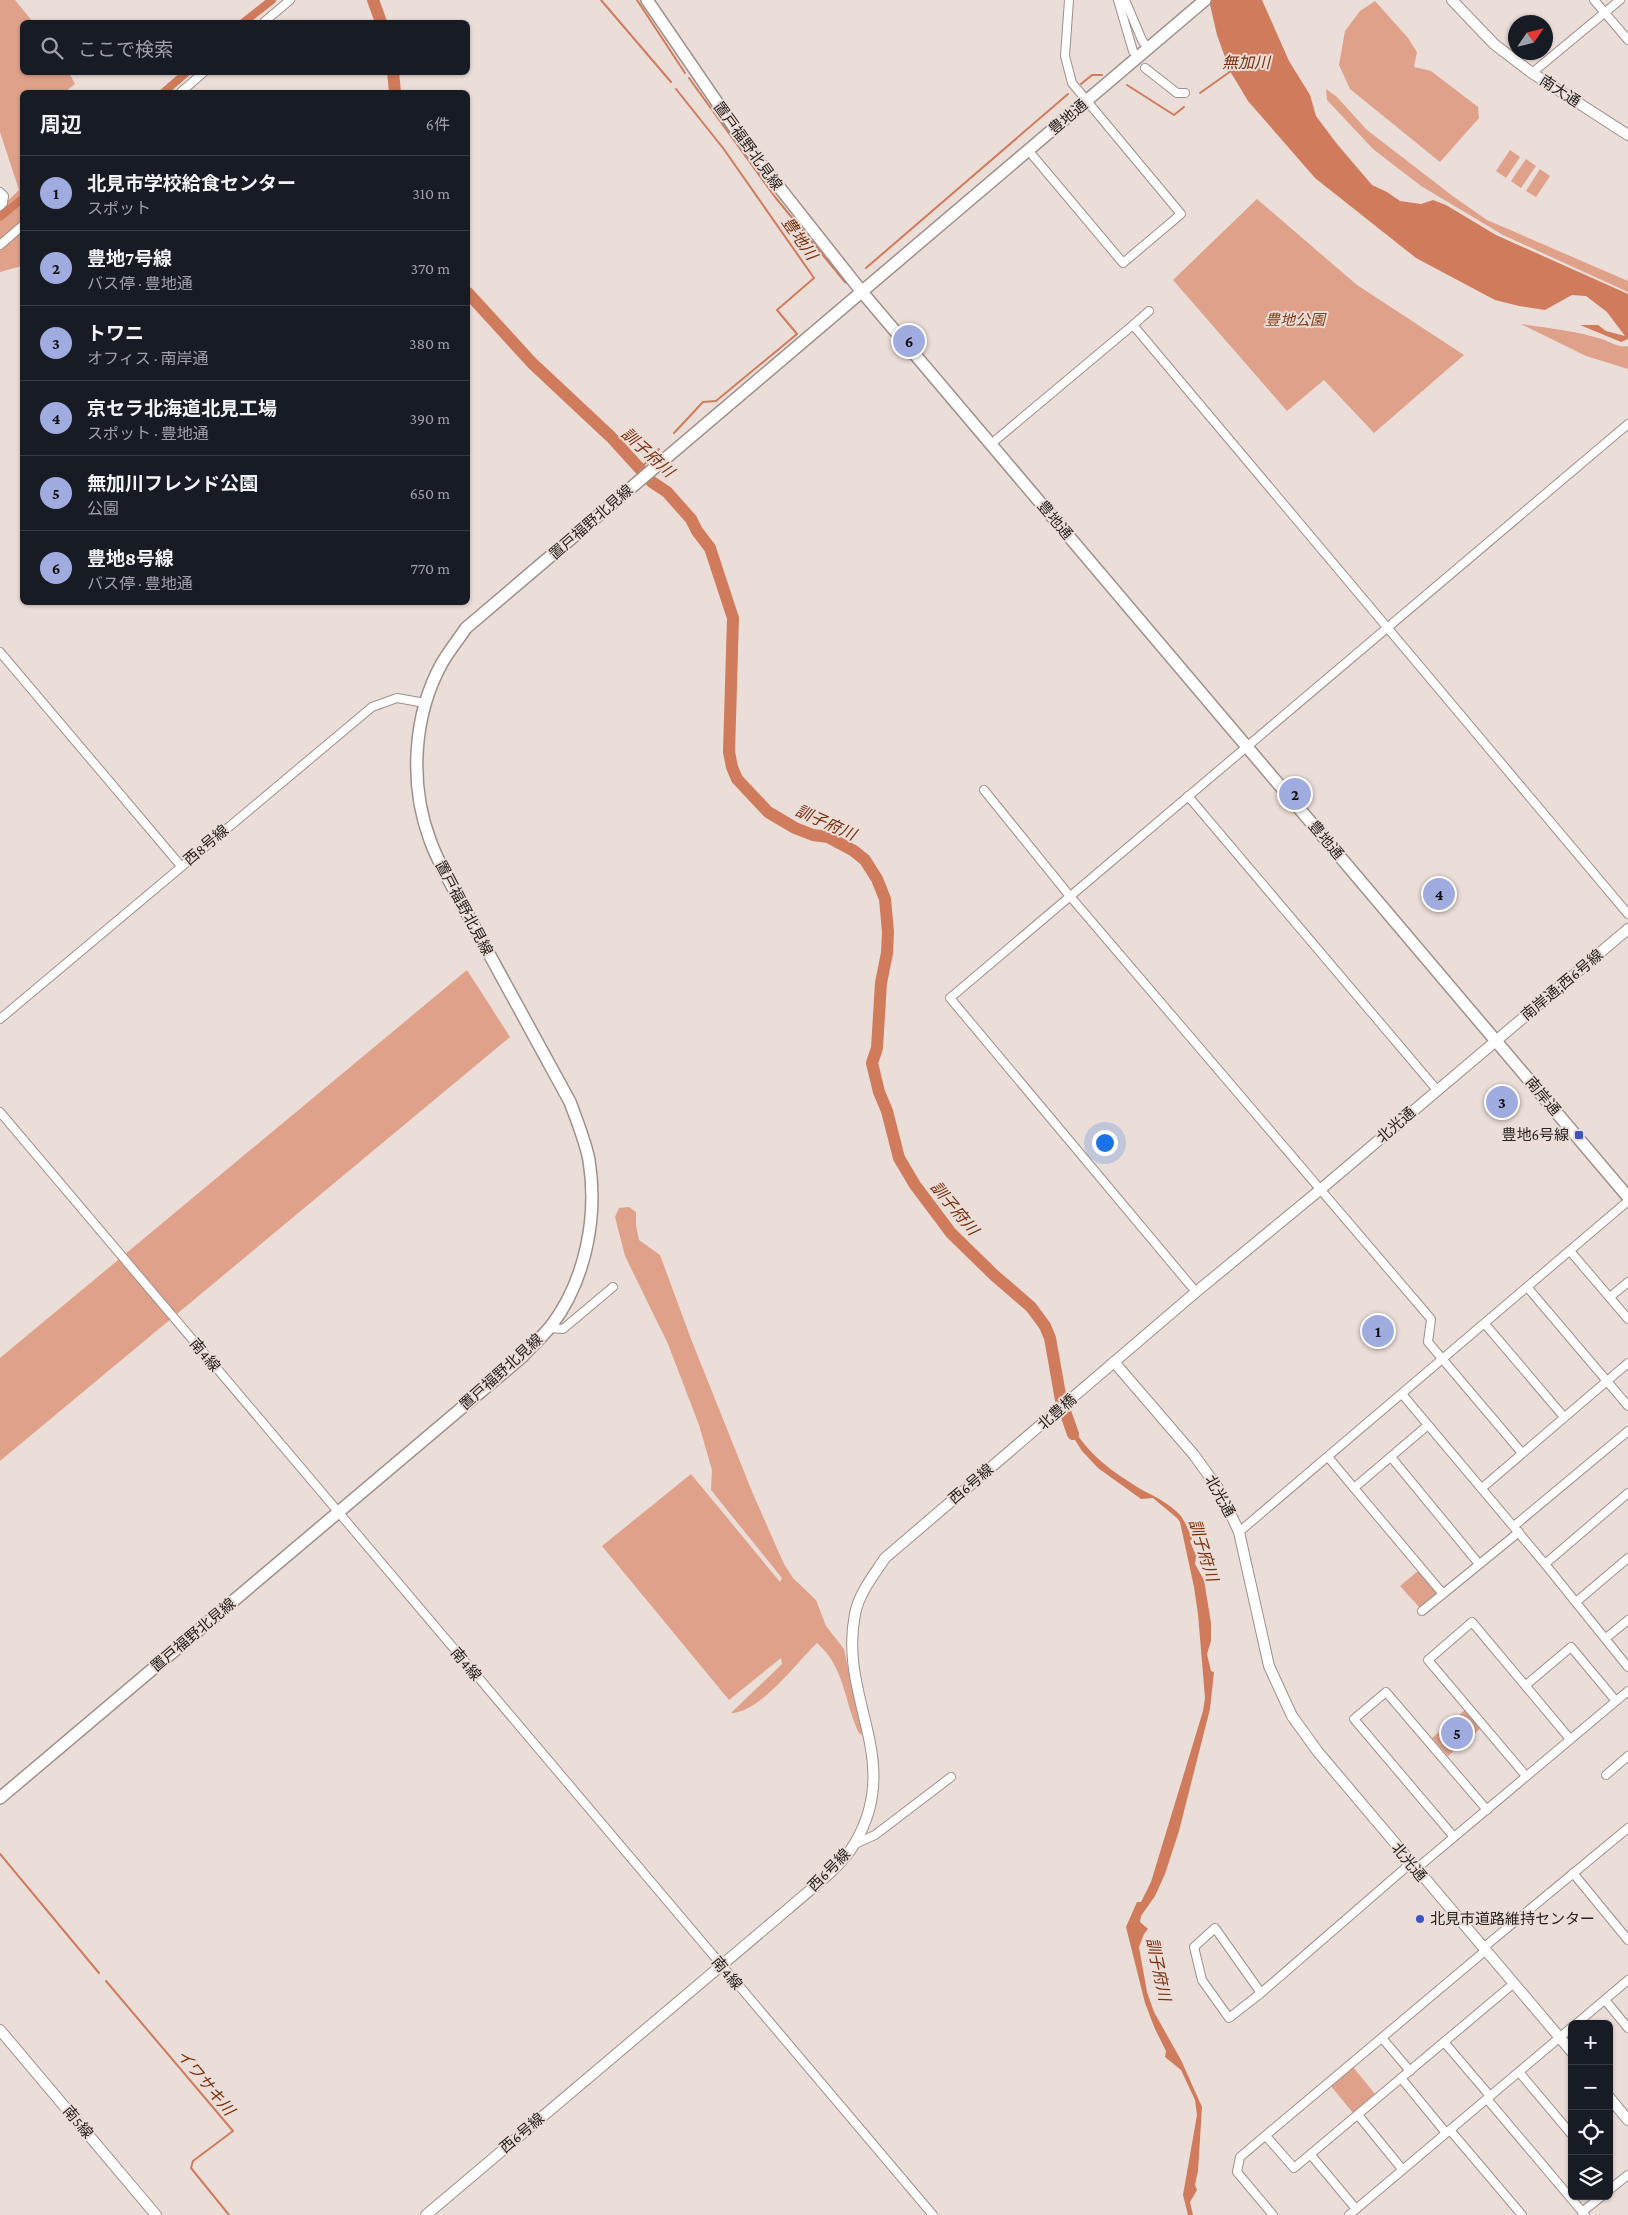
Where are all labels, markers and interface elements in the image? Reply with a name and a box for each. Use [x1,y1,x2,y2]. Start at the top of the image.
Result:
north arrow [1508,15,1553,60]
search box [20,20,470,75]
icon: search [38,34,66,62]
text: ここで検索 [78,39,173,60]
water label: 無加川 [1222,54,1272,71]
street label: 南大通 [1537,72,1583,110]
street label: 豊地通 [1046,96,1090,138]
street label: 置戸福野北見線 [711,98,786,193]
text: 周辺 [40,113,82,137]
text: 6件 [426,116,450,133]
text: 北見市学校給食センター [87,173,296,194]
text: 1 [53,185,59,202]
text: 310 m [412,185,450,202]
text: スポット [87,200,151,217]
water label: 豊地川 [779,214,821,264]
text: 豊地7号線 [87,248,172,269]
text: 2 [52,260,60,277]
text: 370 m [411,260,450,277]
text: バス停 · 豊地通 [87,275,193,292]
park label: 豊地公園 [1265,312,1327,328]
pin: 6 [893,322,925,360]
text: トワニ [87,323,144,344]
text: 3 [52,335,60,352]
text: 380 m [409,335,450,352]
text: オフィス · 南岸通 [87,350,209,367]
text: 京セラ北海道北見工場 [87,398,277,419]
text: 4 [52,410,60,427]
text: 390 m [409,410,450,427]
text: スポット · 豊地通 [87,425,209,442]
water label: 訓子府川 [618,425,679,481]
text: 無加川フレンド公園 [87,473,258,494]
street label: 置戸福野北見線 [545,481,636,562]
text: 5 [52,485,60,502]
text: 650 m [410,485,450,502]
street label: 豊地通 [1034,498,1076,542]
text: 公園 [87,500,119,517]
text: 豊地8号線 [87,548,174,569]
text: 6 [52,560,60,577]
text: 770 m [411,560,450,577]
text: バス停 · 豊地通 [87,575,193,592]
pin: 2 [1279,775,1311,813]
water label: 訓子府川 [793,802,860,844]
street label: 豊地通 [1305,818,1347,862]
street label: 西8号線 [181,822,231,868]
street label: 置戸福野北見線 [432,857,497,958]
pin: 4 [1423,875,1455,913]
street label: 南岸通;西6号線 [1518,946,1606,1024]
street label: 南岸通 [1522,1074,1564,1118]
pin: 3 [1486,1083,1518,1121]
street label: 北光通 [1373,1103,1418,1146]
place label: 豊地6号線 [1501,1127,1569,1143]
marker: 豊地6号線 [1573,1129,1585,1141]
your location [1092,1130,1118,1156]
water label: 訓子府川 [928,1178,983,1240]
pin: 1 [1362,1312,1394,1350]
street label: 置戸福野北見線 [456,1330,545,1413]
street label: 南4線 [187,1335,223,1375]
street label: 北豊橋 [1034,1390,1079,1433]
street label: 西6号線 [946,1461,996,1507]
street label: 北光通 [1202,1472,1239,1520]
water label: 訓子府川 [1186,1517,1222,1585]
street label: 置戸福野北見線 [147,1594,238,1675]
street label: 南4線 [448,1644,484,1684]
pin: 5 [1441,1714,1473,1752]
street label: 北光通 [1388,1839,1430,1884]
street label: 西6号線 [805,1846,853,1894]
place label: 北見市道路維持センター [1430,1910,1595,1927]
marker: 北見市道路維持センター [1414,1913,1426,1925]
water label: 訓子府川 [1144,1936,1174,2004]
street label: 南4線 [709,1953,745,1993]
map controls [1568,2020,1613,2200]
button: + [1568,2020,1613,2065]
water label: イワサキ川 [173,2046,239,2120]
button: − [1568,2065,1613,2110]
street label: 南5線 [60,2103,96,2141]
street label: 西6号線 [497,2110,547,2156]
button: locate [1568,2110,1613,2155]
button: layers [1568,2155,1613,2200]

